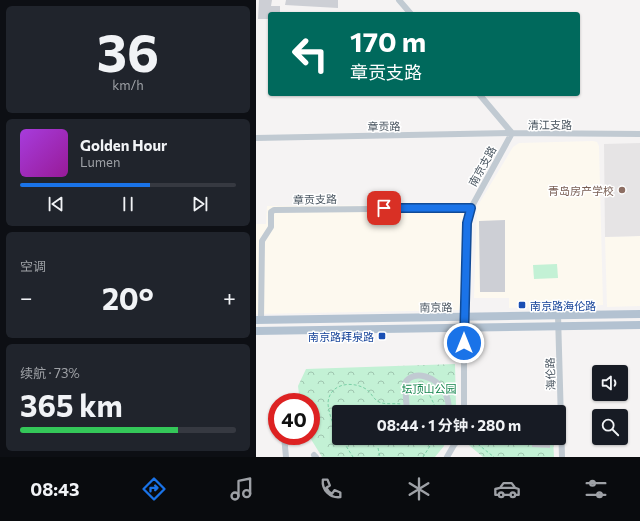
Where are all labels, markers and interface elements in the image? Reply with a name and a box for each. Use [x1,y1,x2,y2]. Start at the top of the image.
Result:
text: 36 [97,19,159,83]
text: 170 m [350,24,426,58]
icon: left [284,28,336,80]
text: 章贡支路 [350,61,422,83]
text: km/h [112,77,144,93]
street label: 清江支路 [528,118,572,131]
street label: 章贡路 [367,119,401,133]
text: Golden Hour [80,136,167,154]
street label: 南京支路 [466,144,498,188]
text: Lumen [80,154,120,170]
place label: 青岛房产学校 [548,184,614,197]
marker: 青岛房产学校 [617,185,627,195]
pin [367,191,401,225]
street label: 章贡支路 [293,192,337,206]
icon: previous [45,193,67,215]
icon: pause [117,193,139,215]
icon: next [189,193,211,215]
icon: arrive [373,197,395,219]
text: 空调 [20,258,46,274]
text: 20° [102,279,154,316]
text: − [20,284,33,311]
text: + [223,284,236,311]
place label: 南京路海伦路 [530,299,596,312]
street label: 南京路 [419,300,453,314]
marker: 南京路海伦路 [517,300,527,310]
position arrow [443,322,485,364]
place label: 南京路拜泉路 [308,330,374,343]
marker: 南京路拜泉路 [377,331,387,341]
street label: 海伦路 [543,357,557,391]
text: 续航 · 73% [20,365,80,381]
map controls [592,365,628,445]
button: sound [592,365,628,401]
park label: 坛顶山公园 [402,382,457,395]
text: 365 km [20,386,123,423]
speed limit sign: 40 [268,393,320,445]
button: search [592,409,628,445]
text: 08:44 · 1 分钟 · 280 m [377,416,521,434]
icon: directions [140,475,168,503]
icon: music [228,475,256,503]
icon: phone [317,475,345,503]
icon: climate [405,475,433,503]
icon: car [493,475,521,503]
icon: filters [582,475,610,503]
text: 08:43 [30,478,80,500]

